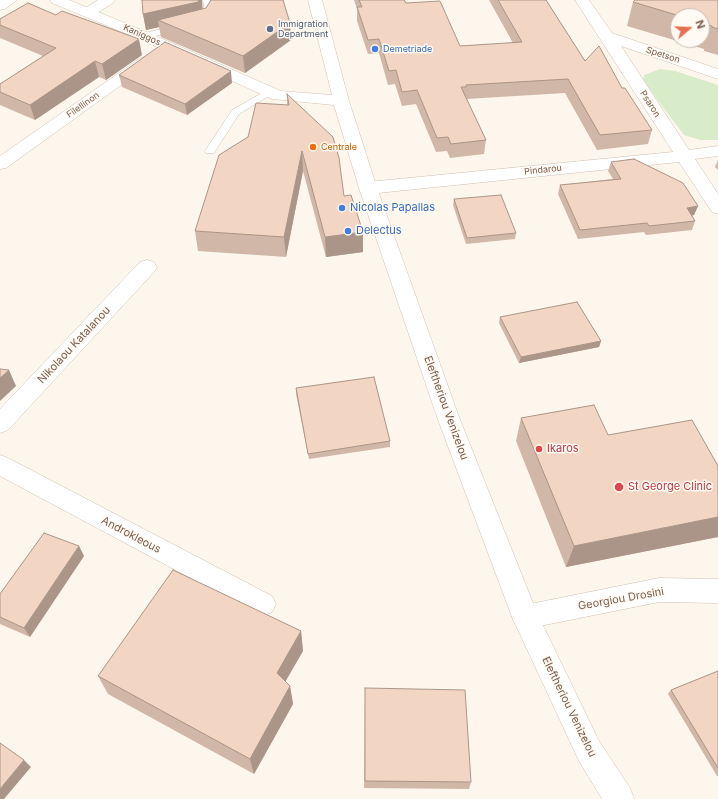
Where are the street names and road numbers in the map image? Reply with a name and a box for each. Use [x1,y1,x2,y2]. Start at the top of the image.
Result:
street label: Kaniggos [122,22,162,48]
street label: Spetson [645,44,681,66]
street label: Psaron [637,89,663,119]
street label: Filellinon [65,90,101,120]
street label: Pindarou [524,163,562,177]
street label: Nikolaou Katalanou [35,304,113,386]
street label: Eleftheriou Venizelou [421,354,471,462]
street label: Androkleous [99,514,163,556]
street label: Georgiou Drosini [577,585,665,613]
street label: Eleftheriou Venizelou [539,655,599,759]

